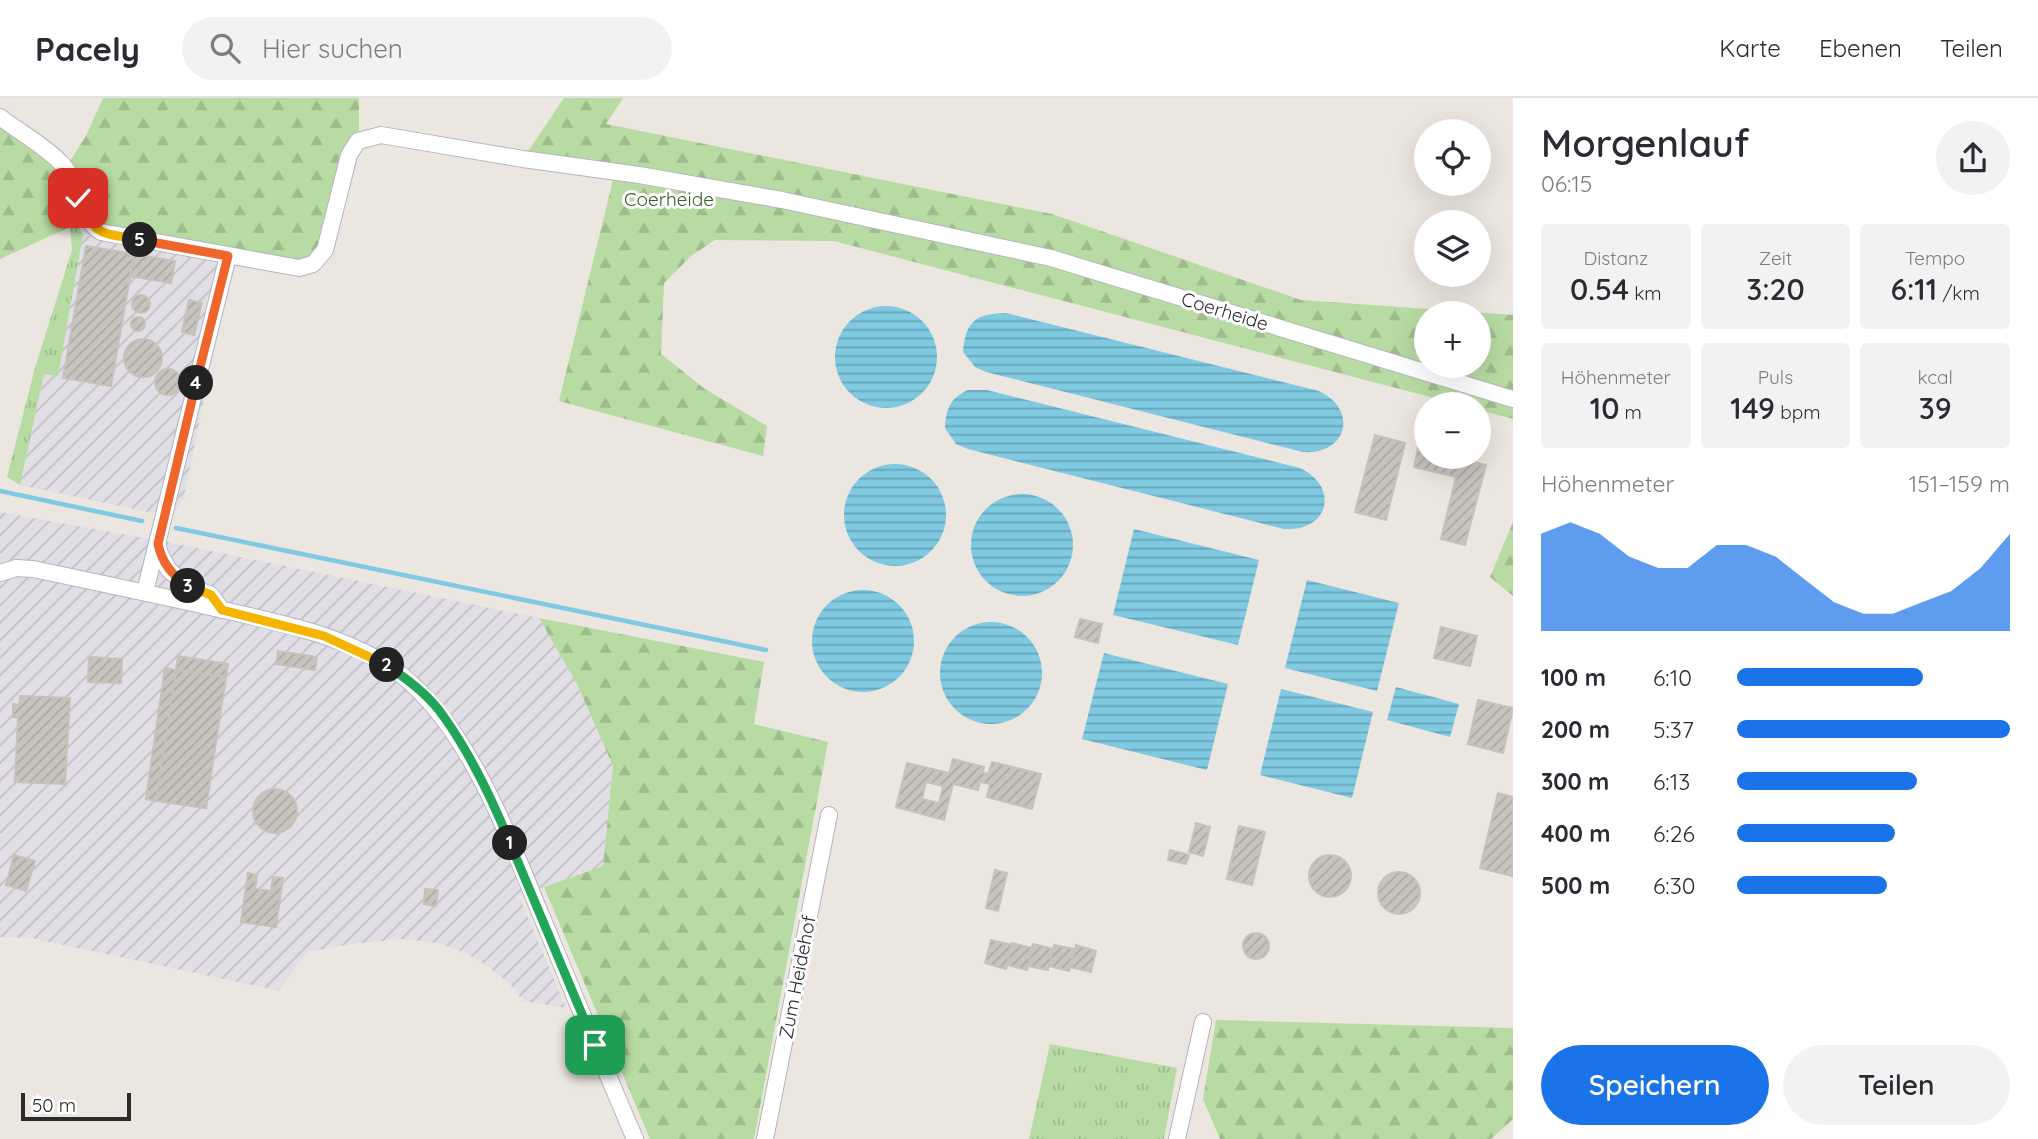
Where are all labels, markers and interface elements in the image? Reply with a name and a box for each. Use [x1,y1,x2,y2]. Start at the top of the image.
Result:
search box [182,17,672,80]
text: Pacely [35,28,140,69]
icon: search [206,29,244,67]
text: Hier suchen [262,32,403,65]
text: Karte [1719,33,1781,63]
text: Ebenen [1819,33,1902,63]
text: Teilen [1940,33,2003,63]
map controls [1414,119,1491,469]
button: locate [1414,119,1491,196]
text: Morgenlauf [1541,119,1750,167]
button: share [1936,121,2010,195]
pin [48,168,108,228]
text: 06:15 [1541,169,1592,198]
icon: check [59,179,97,217]
park label: Coerheide [624,187,714,211]
button: layers [1414,210,1491,287]
pin: 5 [122,222,158,258]
text: 5 [134,227,145,251]
text: Distanz [1583,246,1648,270]
text: Zeit [1759,246,1792,270]
text: Tempo [1905,246,1965,270]
text: 0.54 [1570,270,1629,308]
text: 3:20 [1746,270,1805,308]
text: 6:11 [1890,270,1937,308]
text: km [1629,281,1662,305]
text: /km [1937,281,1980,305]
street label: Coerheide [1179,286,1271,336]
button: + [1414,301,1491,378]
text: Höhenmeter [1561,365,1671,389]
text: Puls [1758,365,1793,389]
text: kcal [1917,365,1953,389]
pin: 4 [178,366,214,400]
text: 4 [190,370,201,394]
text: 10 [1590,389,1619,427]
text: 149 [1730,389,1775,427]
text: 39 [1919,389,1952,427]
button: − [1414,392,1491,469]
text: m [1619,400,1642,424]
text: bpm [1775,400,1821,424]
text: Höhenmeter [1541,469,1674,498]
text: 151–159 m [1909,469,2010,498]
pin: 3 [170,568,206,603]
text: 3 [182,573,193,597]
pin: 2 [370,648,404,682]
text: 2 [381,652,392,676]
text: 100 m [1541,663,1606,692]
text: 6:10 [1653,663,1692,692]
text: 200 m [1541,715,1610,744]
text: 5:37 [1653,715,1694,744]
text: 300 m [1541,767,1609,796]
text: 6:13 [1653,767,1690,796]
text: 400 m [1541,819,1610,848]
text: 6:26 [1653,819,1695,848]
pin: 1 [492,826,528,860]
text: 1 [506,830,513,854]
text: 500 m [1541,871,1610,900]
text: 6:30 [1653,871,1695,900]
street label: Zum Heidehof [773,913,821,1041]
pin [565,1015,625,1075]
icon: arrive [576,1026,614,1064]
button: Speichern [1541,1045,1769,1125]
button: Teilen [1783,1045,2010,1125]
scale bar [21,1090,131,1122]
text: 50 m [32,1093,76,1117]

